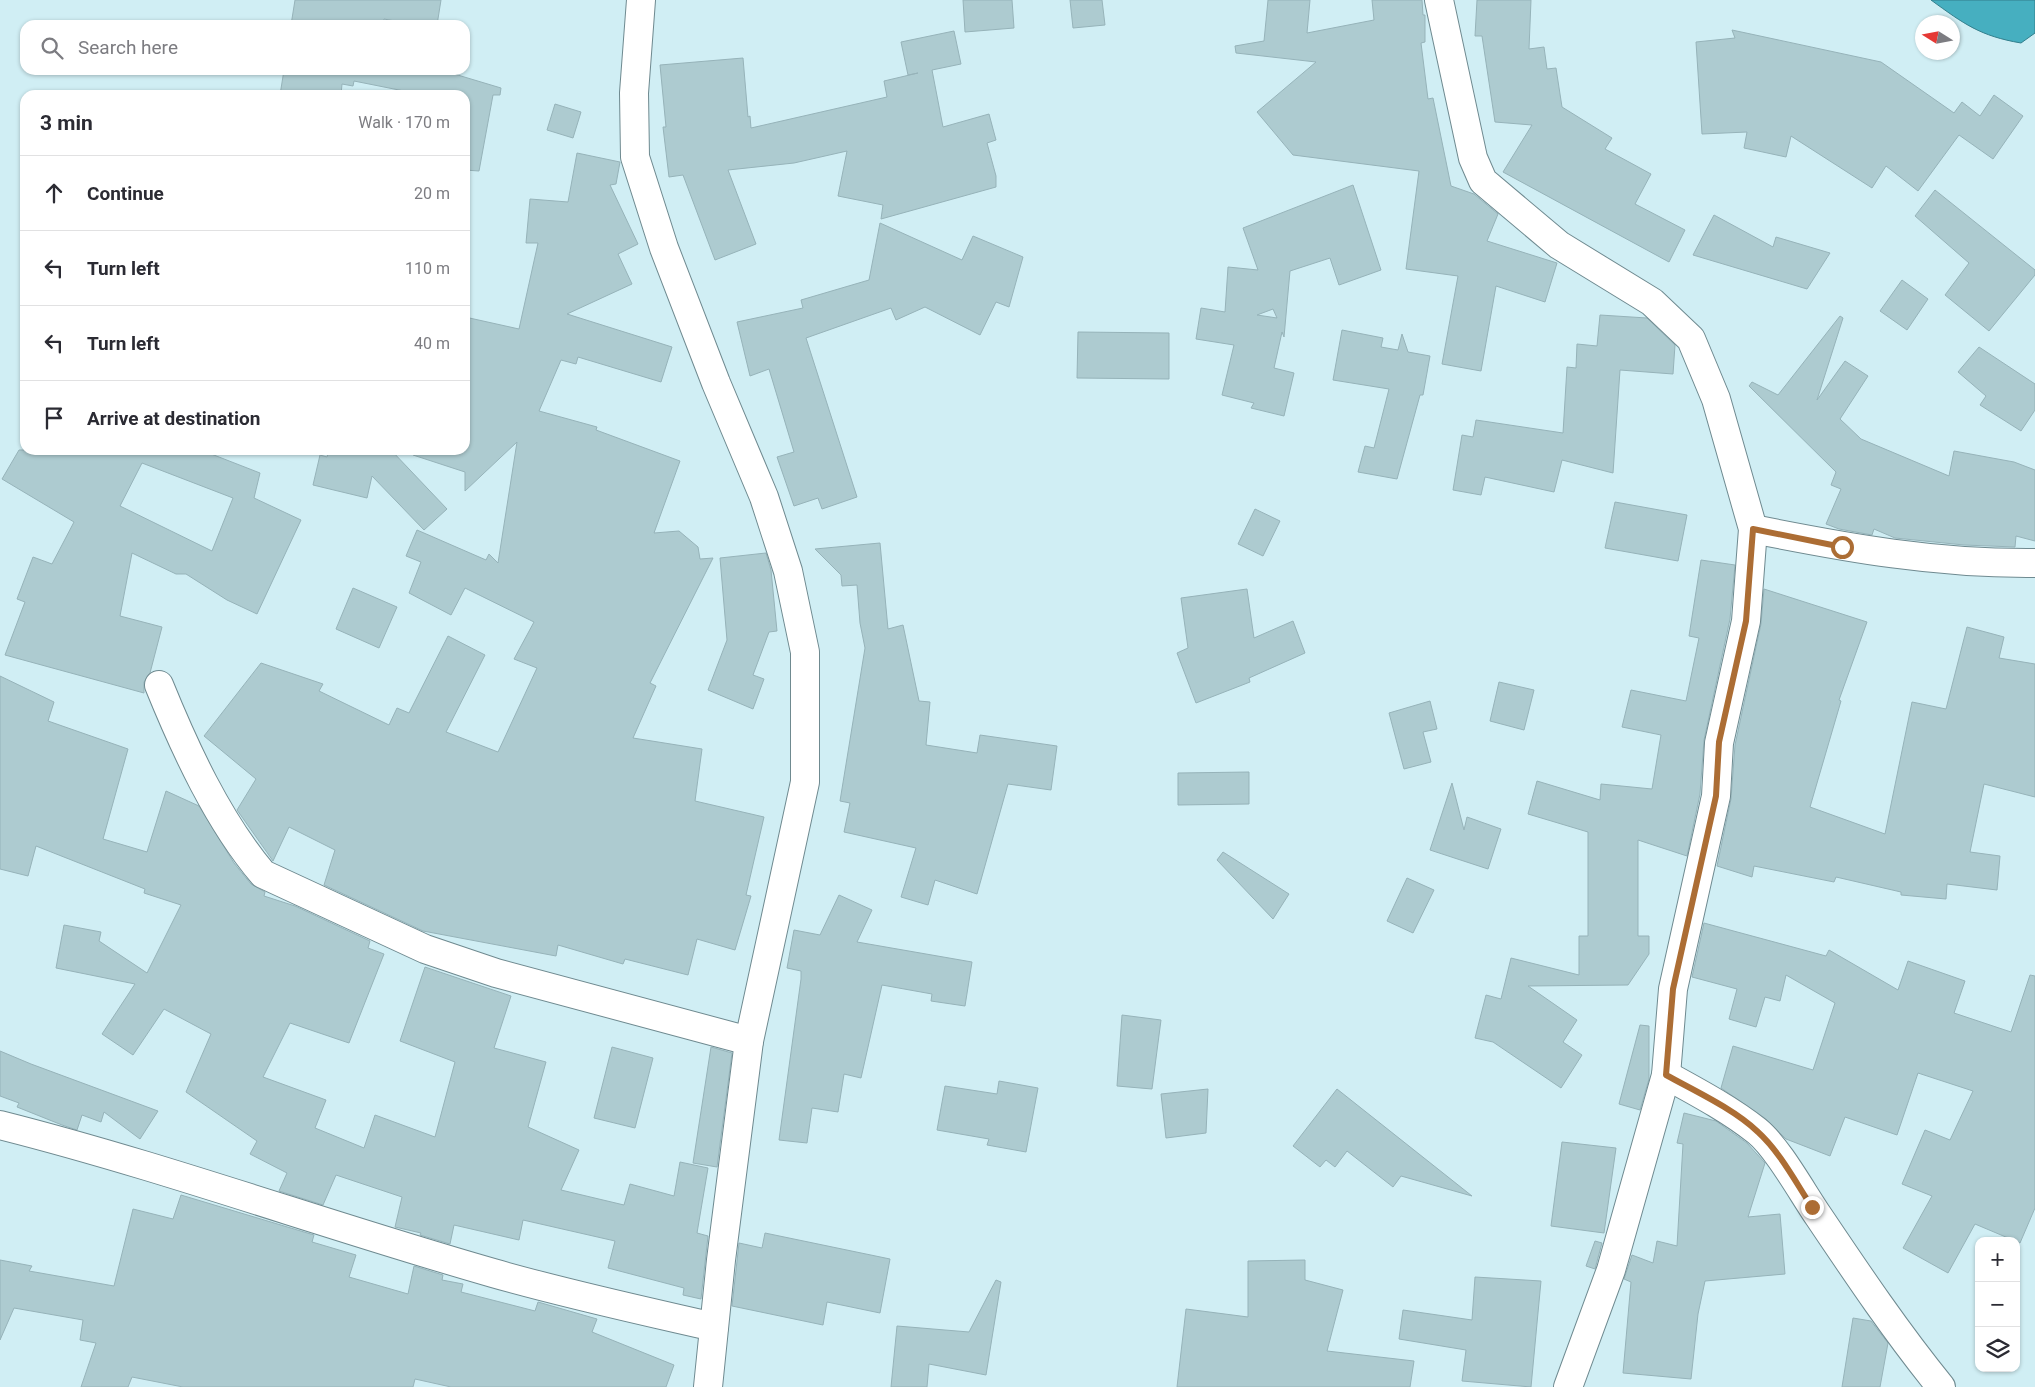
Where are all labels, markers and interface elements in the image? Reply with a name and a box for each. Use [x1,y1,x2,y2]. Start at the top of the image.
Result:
north arrow [1915,15,1960,60]
search box [20,20,470,75]
icon: search [38,34,66,62]
text: Search here [78,36,178,59]
text: 3 min [40,111,93,135]
text: Walk · 170 m [358,113,450,132]
icon: ahead [40,179,68,207]
text: Continue [87,182,164,205]
text: 20 m [414,184,450,203]
icon: left [40,254,68,282]
text: Turn left [87,257,160,280]
text: 110 m [405,259,450,278]
icon: left [40,329,68,357]
text: Turn left [87,332,160,355]
text: 40 m [414,334,450,353]
icon: arrive [40,404,68,432]
text: Arrive at destination [87,407,260,430]
route start [1831,536,1854,559]
route end [1801,1196,1824,1219]
map controls [1975,1237,2020,1372]
button: + [1975,1237,2020,1282]
button: − [1975,1282,2020,1327]
button: layers [1975,1327,2020,1372]

